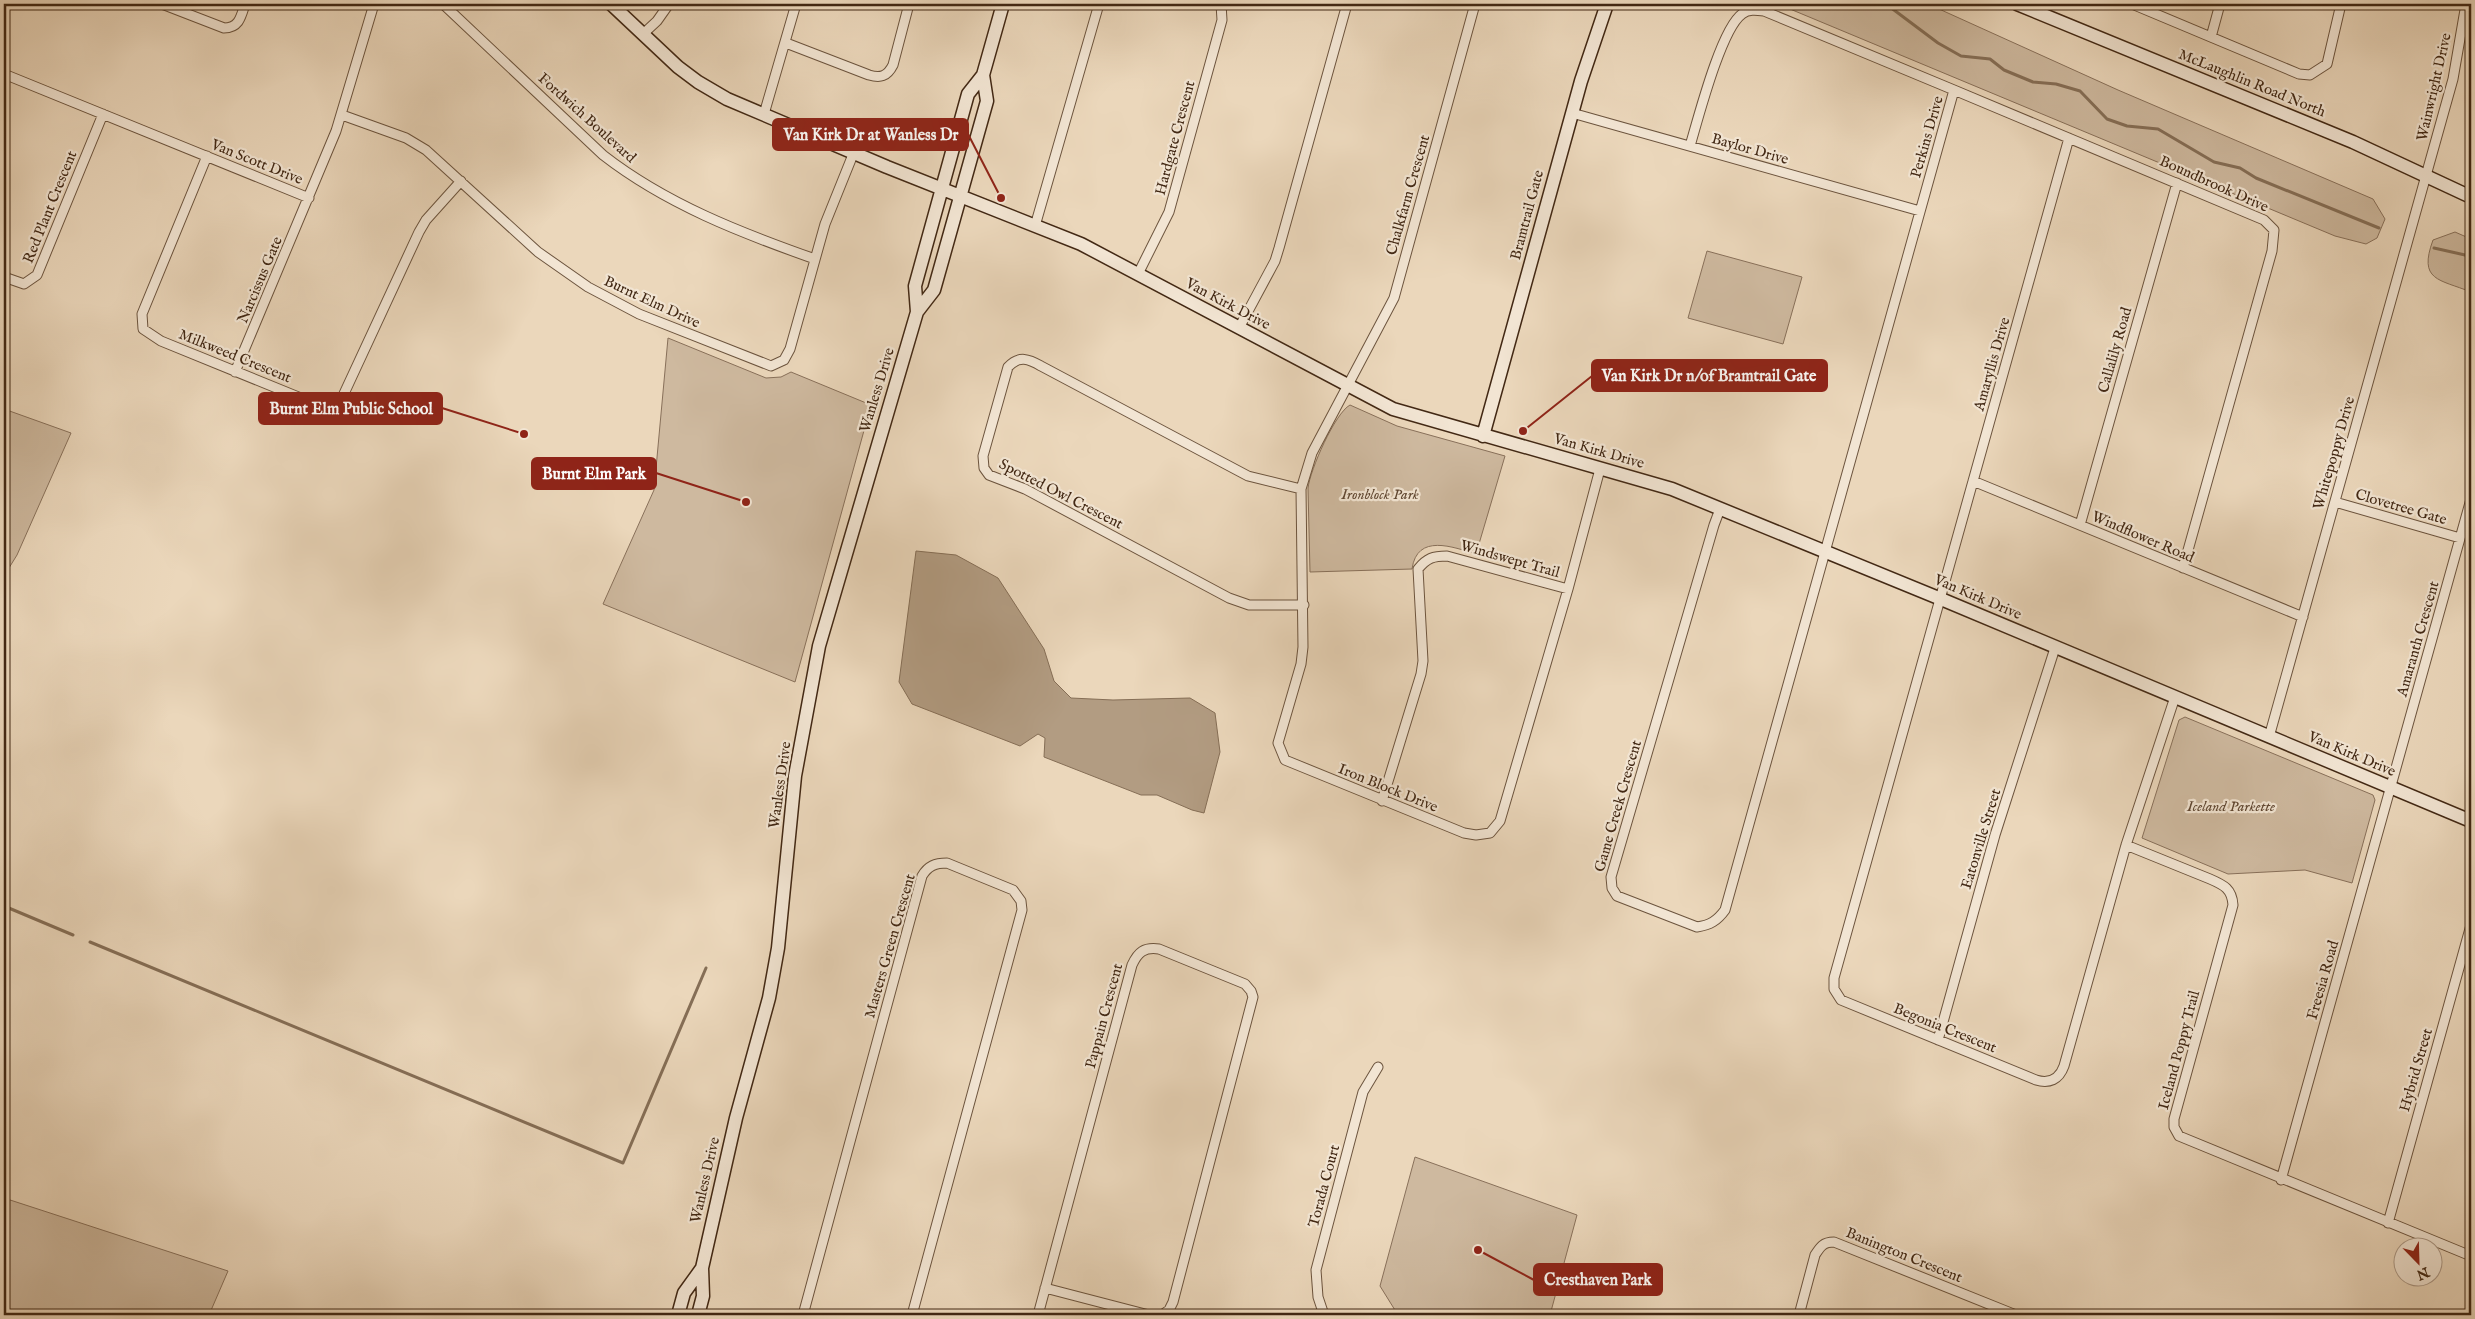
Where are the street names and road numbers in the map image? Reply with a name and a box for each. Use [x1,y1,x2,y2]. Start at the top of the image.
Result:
street label: Wainwright Drive [2412,31,2456,143]
street label: McLaughlin Road North [2176,45,2328,121]
street label: Fordwich Boulevard [534,69,641,168]
street label: Hardgate Crescent [1151,79,1199,197]
street label: Perkins Drive [1906,94,1948,180]
street label: Baylor Drive [1709,129,1791,169]
street label: Chalkfarm Crescent [1382,133,1434,257]
street label: Van Scott Drive [207,135,306,189]
street label: Red Plant Crescent [19,148,81,266]
street label: Boundbrook Drive [2156,151,2272,217]
street label: Bramtrail Gate [1506,168,1548,262]
street label: Narcissus Gate [233,234,287,326]
street label: Burnt Elm Drive [601,271,703,333]
street label: Van Kirk Drive [1182,273,1274,334]
street label: Callalily Road [2094,304,2137,395]
street label: Amaryllis Drive [1969,315,2014,414]
street label: Milkweed Crescent [176,325,294,387]
street label: Wanless Drive [855,345,899,435]
street label: Whitepoppy Drive [2309,394,2359,512]
street label: Van Kirk Drive [1551,429,1646,473]
street label: Spotted Owl Crescent [996,455,1126,533]
street label: Clovetree Gate [2353,485,2449,529]
street label: Windflower Road [2089,507,2198,568]
street label: Windswept Trail [1458,536,1563,583]
street label: Van Kirk Drive [1930,570,2025,624]
street label: Amaranth Crescent [2392,579,2444,700]
street label: Van Kirk Drive [2304,727,2399,781]
street label: Game Creek Crescent [1590,738,1646,874]
street label: Wanless Drive [765,740,796,830]
street label: Iron Block Drive [1335,759,1441,817]
street label: Eatonville Street [1957,786,2005,892]
street label: Masters Green Crescent [860,872,920,1020]
street label: Freesia Road [2303,937,2344,1022]
street label: Pappain Crescent [1081,961,1127,1071]
street label: Iceland Poppy Trail [2154,987,2204,1112]
street label: Begonia Crescent [1891,999,1999,1057]
street label: Hybrid Street [2395,1026,2437,1114]
street label: Wanless Drive [686,1135,724,1225]
street label: Torada Court [1304,1143,1344,1229]
street label: Banington Crescent [1843,1223,1965,1287]

